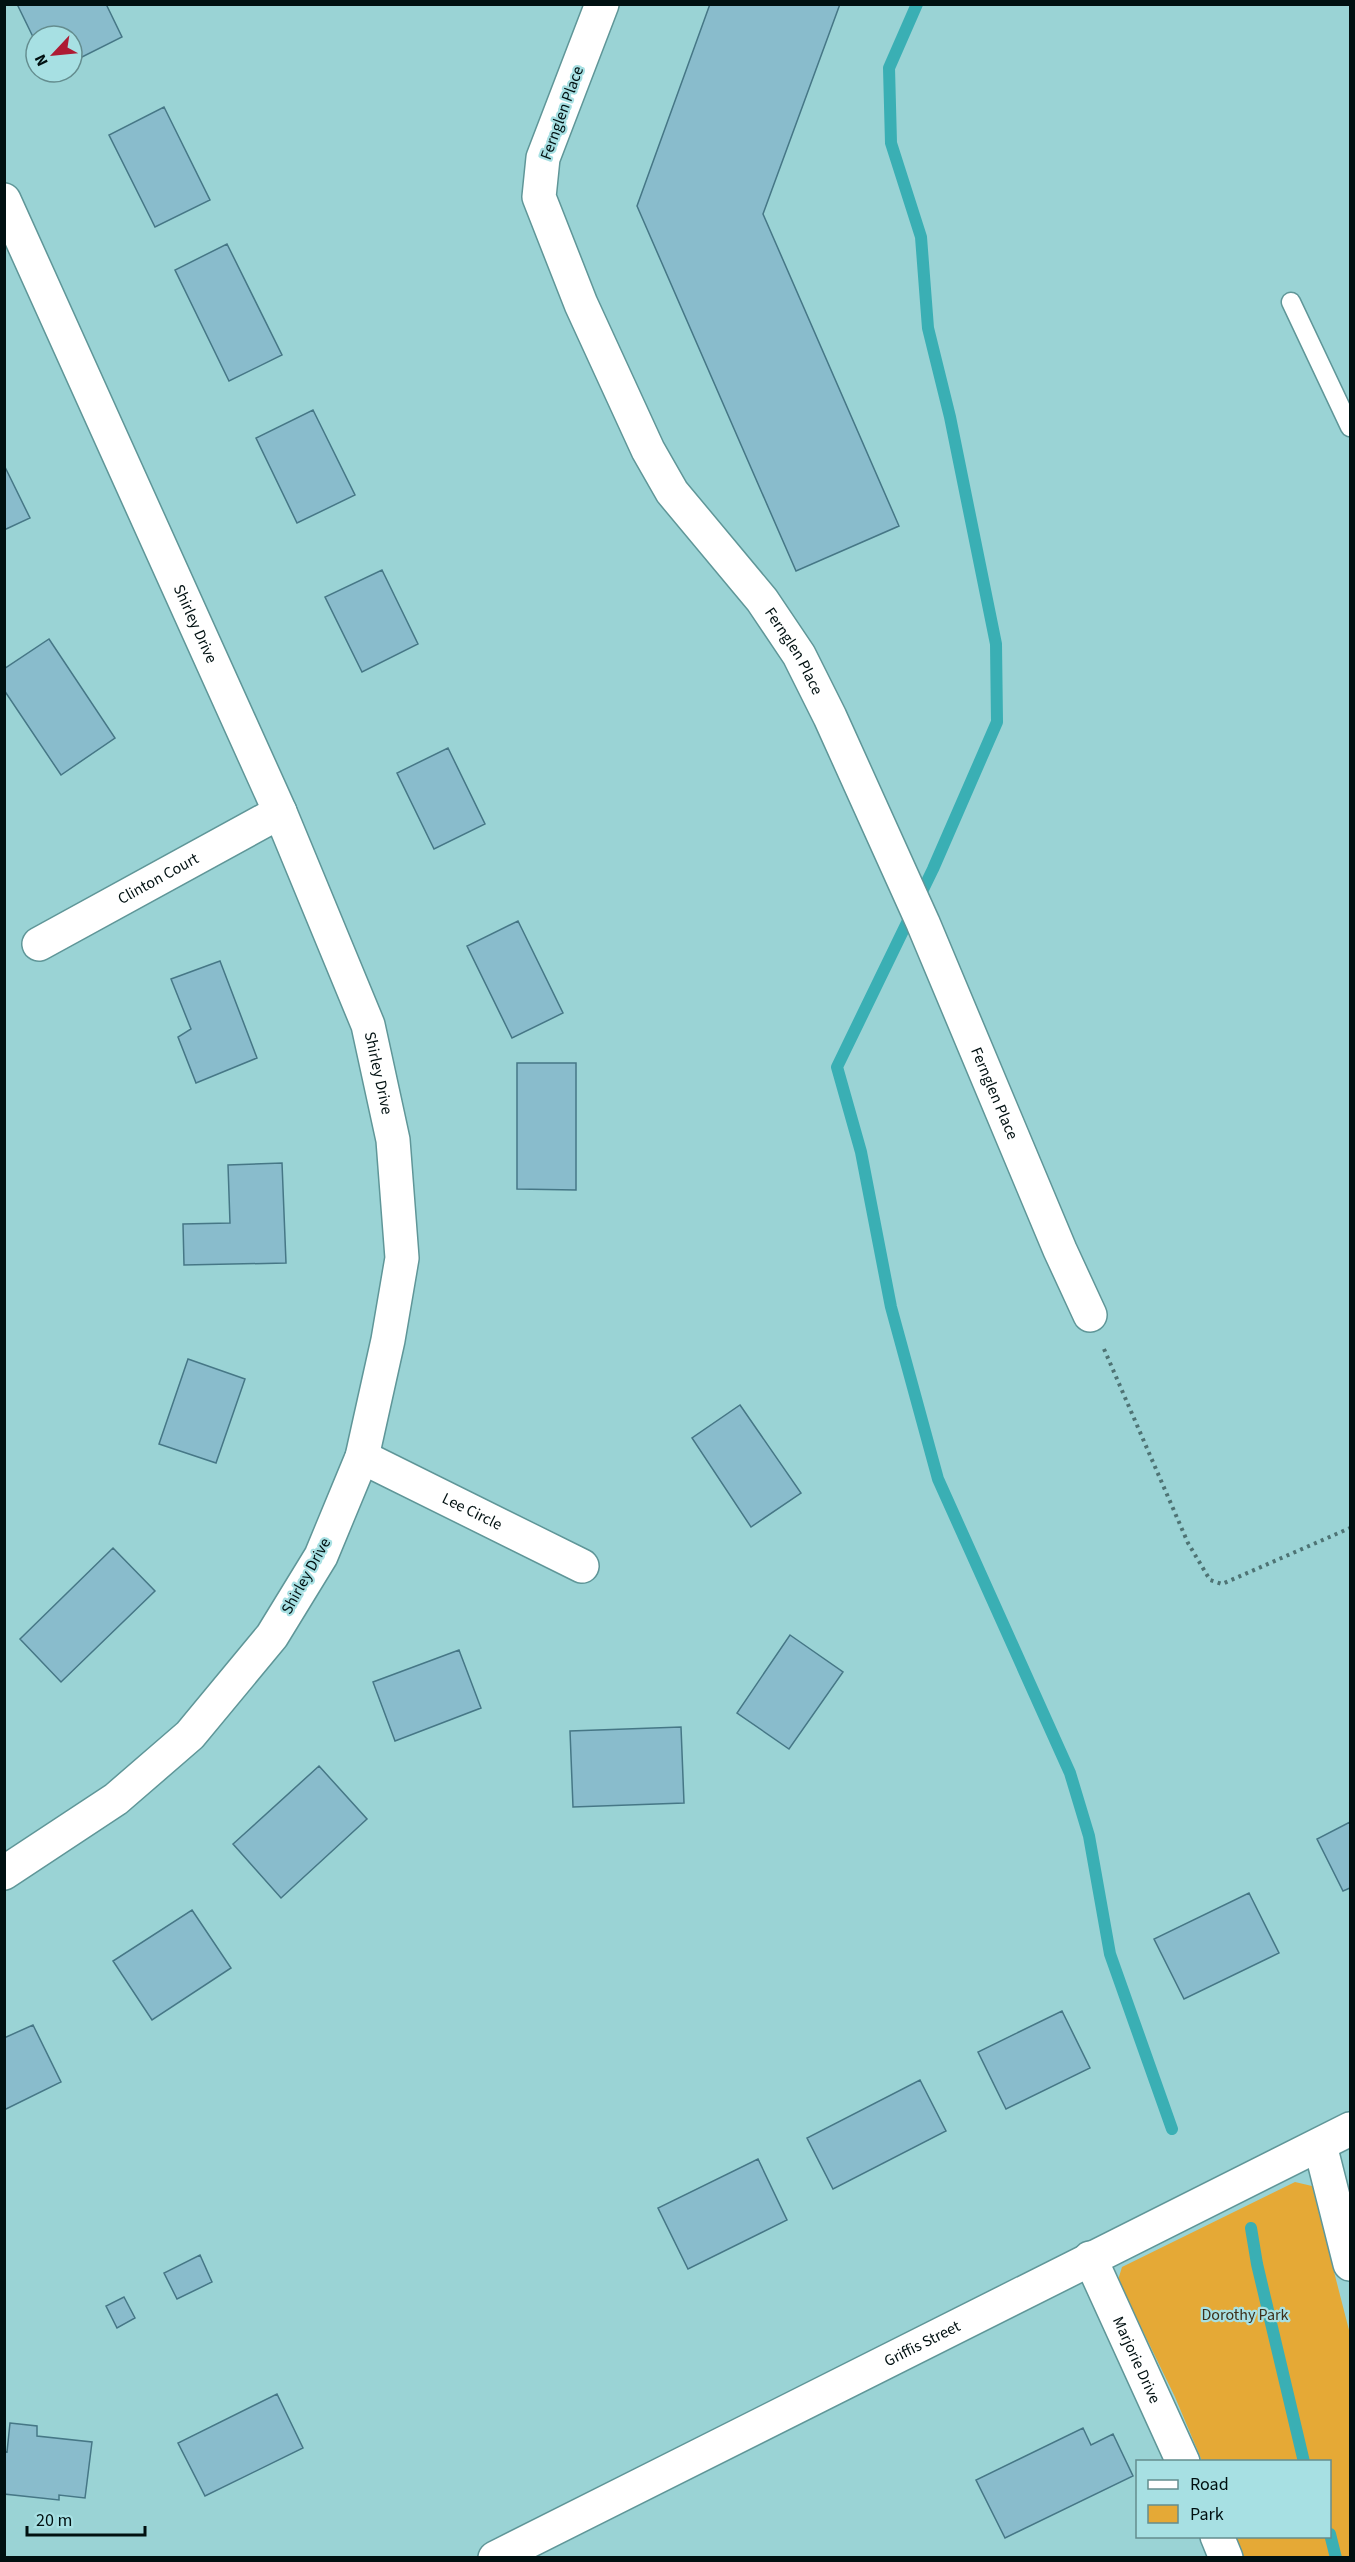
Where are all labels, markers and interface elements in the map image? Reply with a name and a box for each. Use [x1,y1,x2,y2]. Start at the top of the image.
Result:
north arrow [24,24,84,84]
text: N [29,51,54,70]
street label: Fernglen Place [535,63,589,163]
street label: Shirley Drive [168,581,223,667]
street label: Fernglen Place [759,603,828,699]
street label: Clinton Court [114,847,203,910]
street label: Shirley Drive [359,1030,398,1117]
street label: Fernglen Place [965,1044,1024,1143]
street label: Lee Circle [438,1487,506,1536]
street label: Shirley Drive [276,1534,336,1618]
park label: Dorothy Park [1202,2304,1289,2326]
street label: Marjorie Drive [1107,2313,1166,2407]
street label: Griffis Street [880,2315,965,2372]
legend [1136,2460,1331,2538]
text: Road [1190,2472,1229,2497]
scale bar [27,2499,146,2537]
text: Park [1190,2502,1224,2527]
text: 20 m [36,2508,72,2533]

